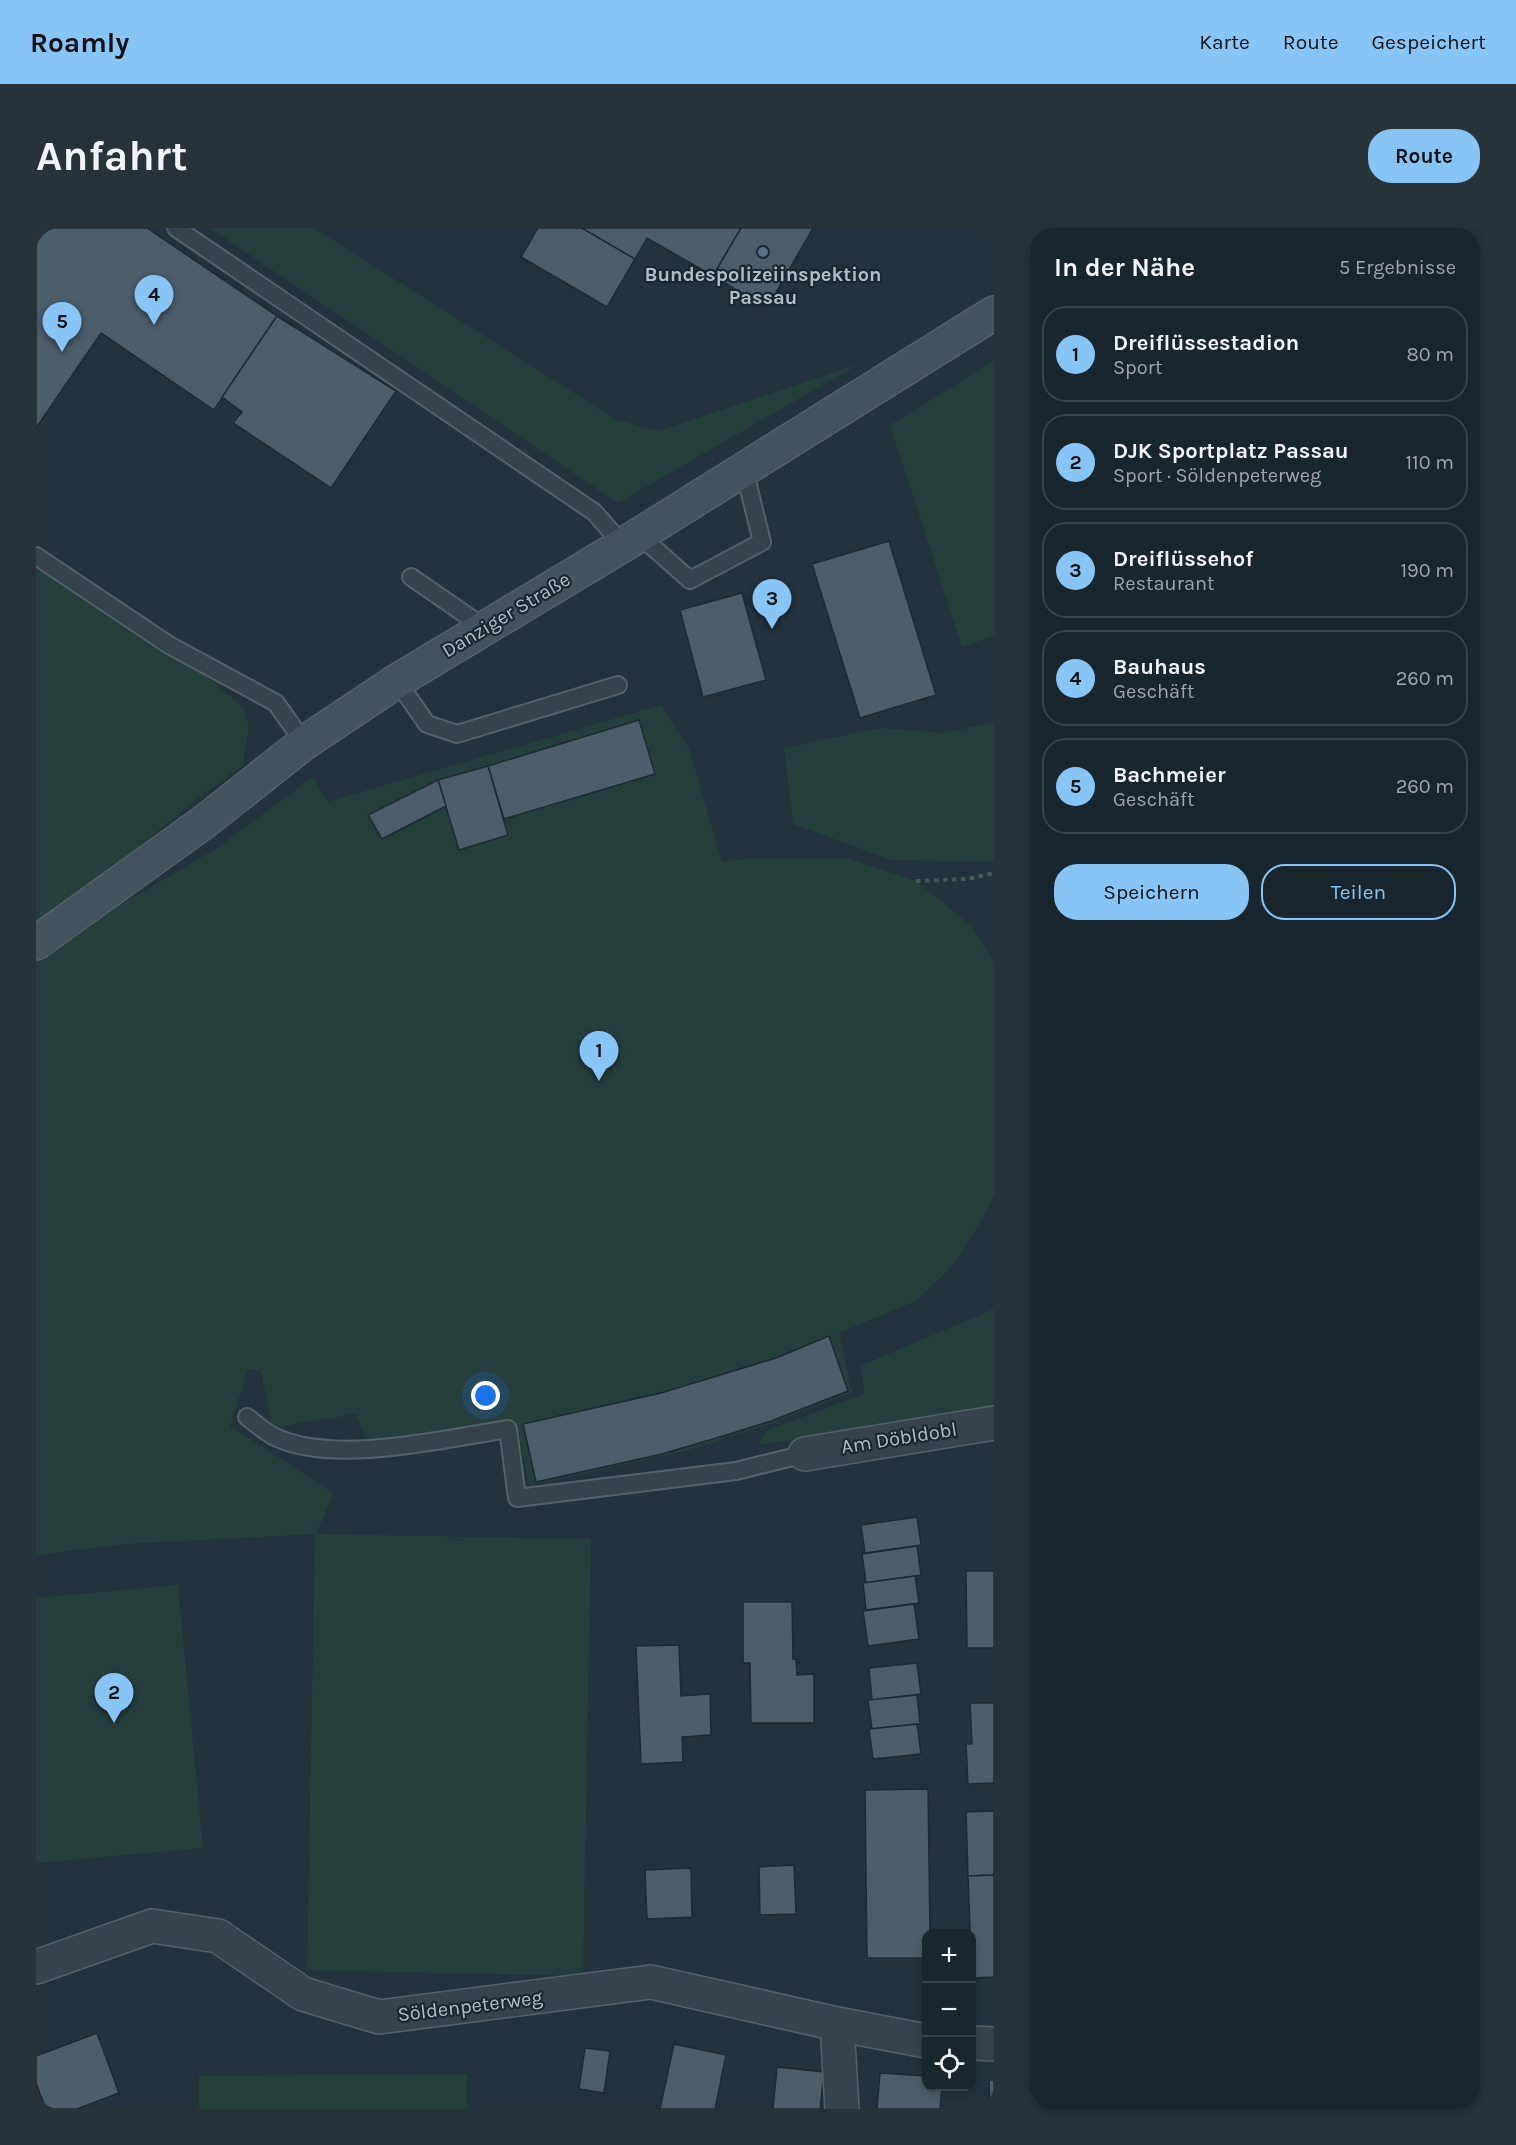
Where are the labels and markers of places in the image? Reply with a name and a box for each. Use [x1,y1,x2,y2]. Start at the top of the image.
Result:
marker: Bundespolizeiinspektion Passau [756,245,770,259]
place label: Bundespolizeiinspektion Passau [644,263,882,309]
pin: 4 [134,276,174,325]
pin: 5 [42,302,82,352]
pin: 3 [752,580,792,629]
pin: 1 [580,1032,618,1081]
pin: 2 [94,1674,134,1723]

